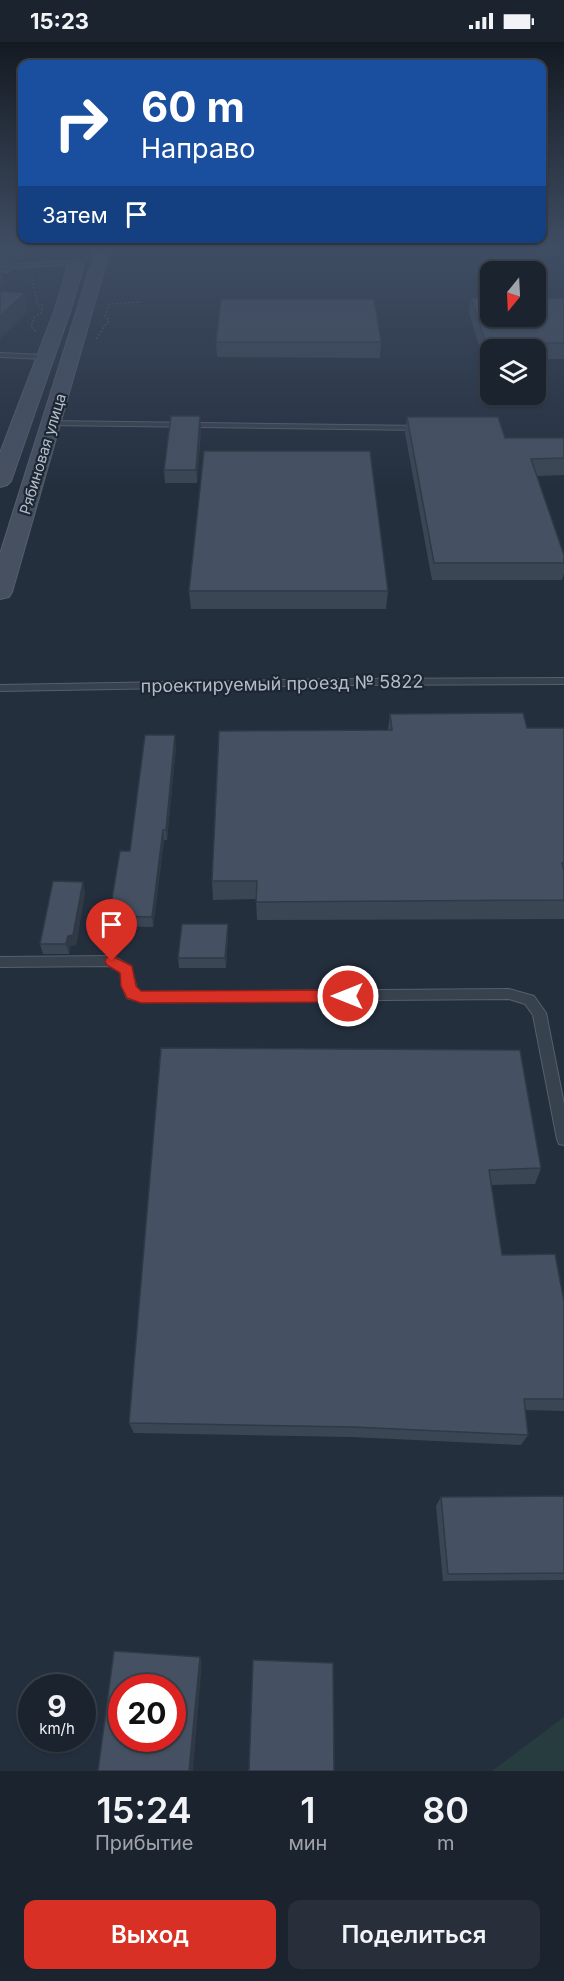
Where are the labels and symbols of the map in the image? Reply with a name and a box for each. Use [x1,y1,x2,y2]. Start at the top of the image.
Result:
north arrow [480,261,546,327]
street label: Рябиновая улица [15,391,70,517]
street label: проектируемый проезд № 5822 [141,671,423,696]
pin [86,899,137,961]
position arrow [316,964,380,1028]
speed limit sign: 20 [108,1674,186,1752]

